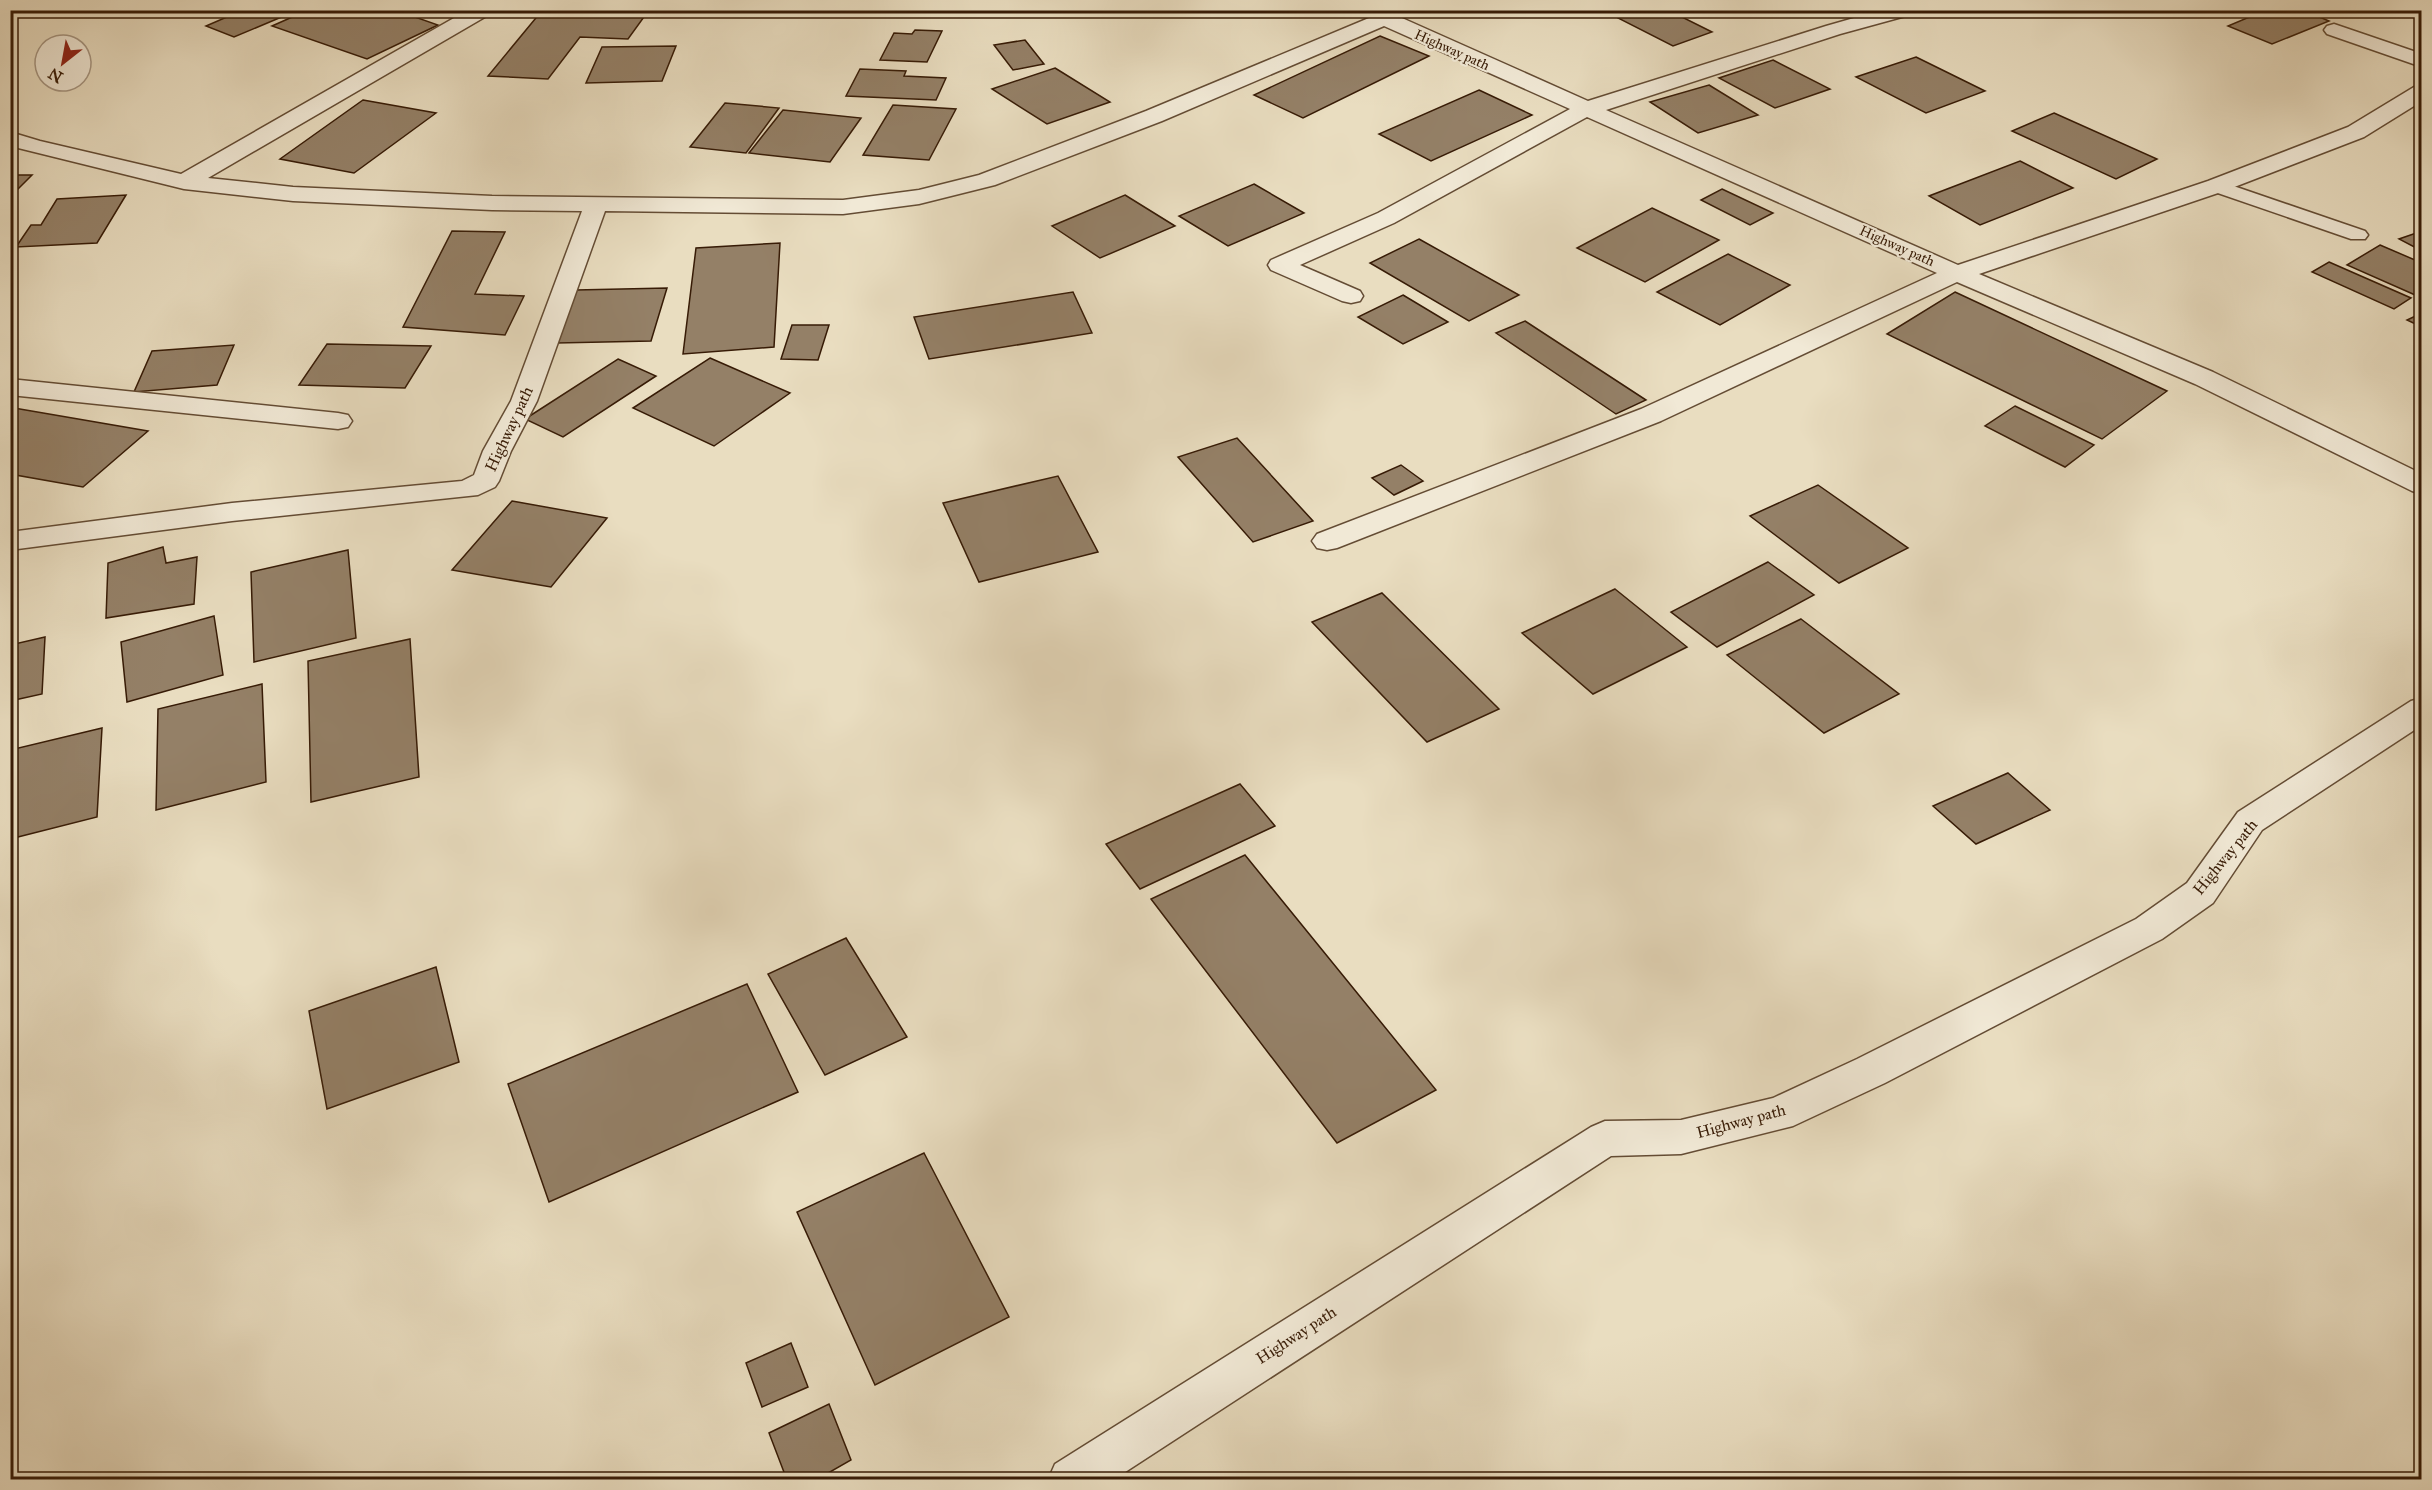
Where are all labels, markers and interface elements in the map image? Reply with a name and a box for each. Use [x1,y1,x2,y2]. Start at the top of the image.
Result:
street label: Highway path [1412,26,1492,74]
north arrow [33,33,93,93]
text: N [44,64,66,87]
street label: Highway path [1857,222,1937,270]
street label: Highway path [481,383,538,475]
street label: Highway path [2189,815,2262,899]
street label: Highway path [1694,1100,1788,1143]
street label: Highway path [1252,1302,1340,1369]

